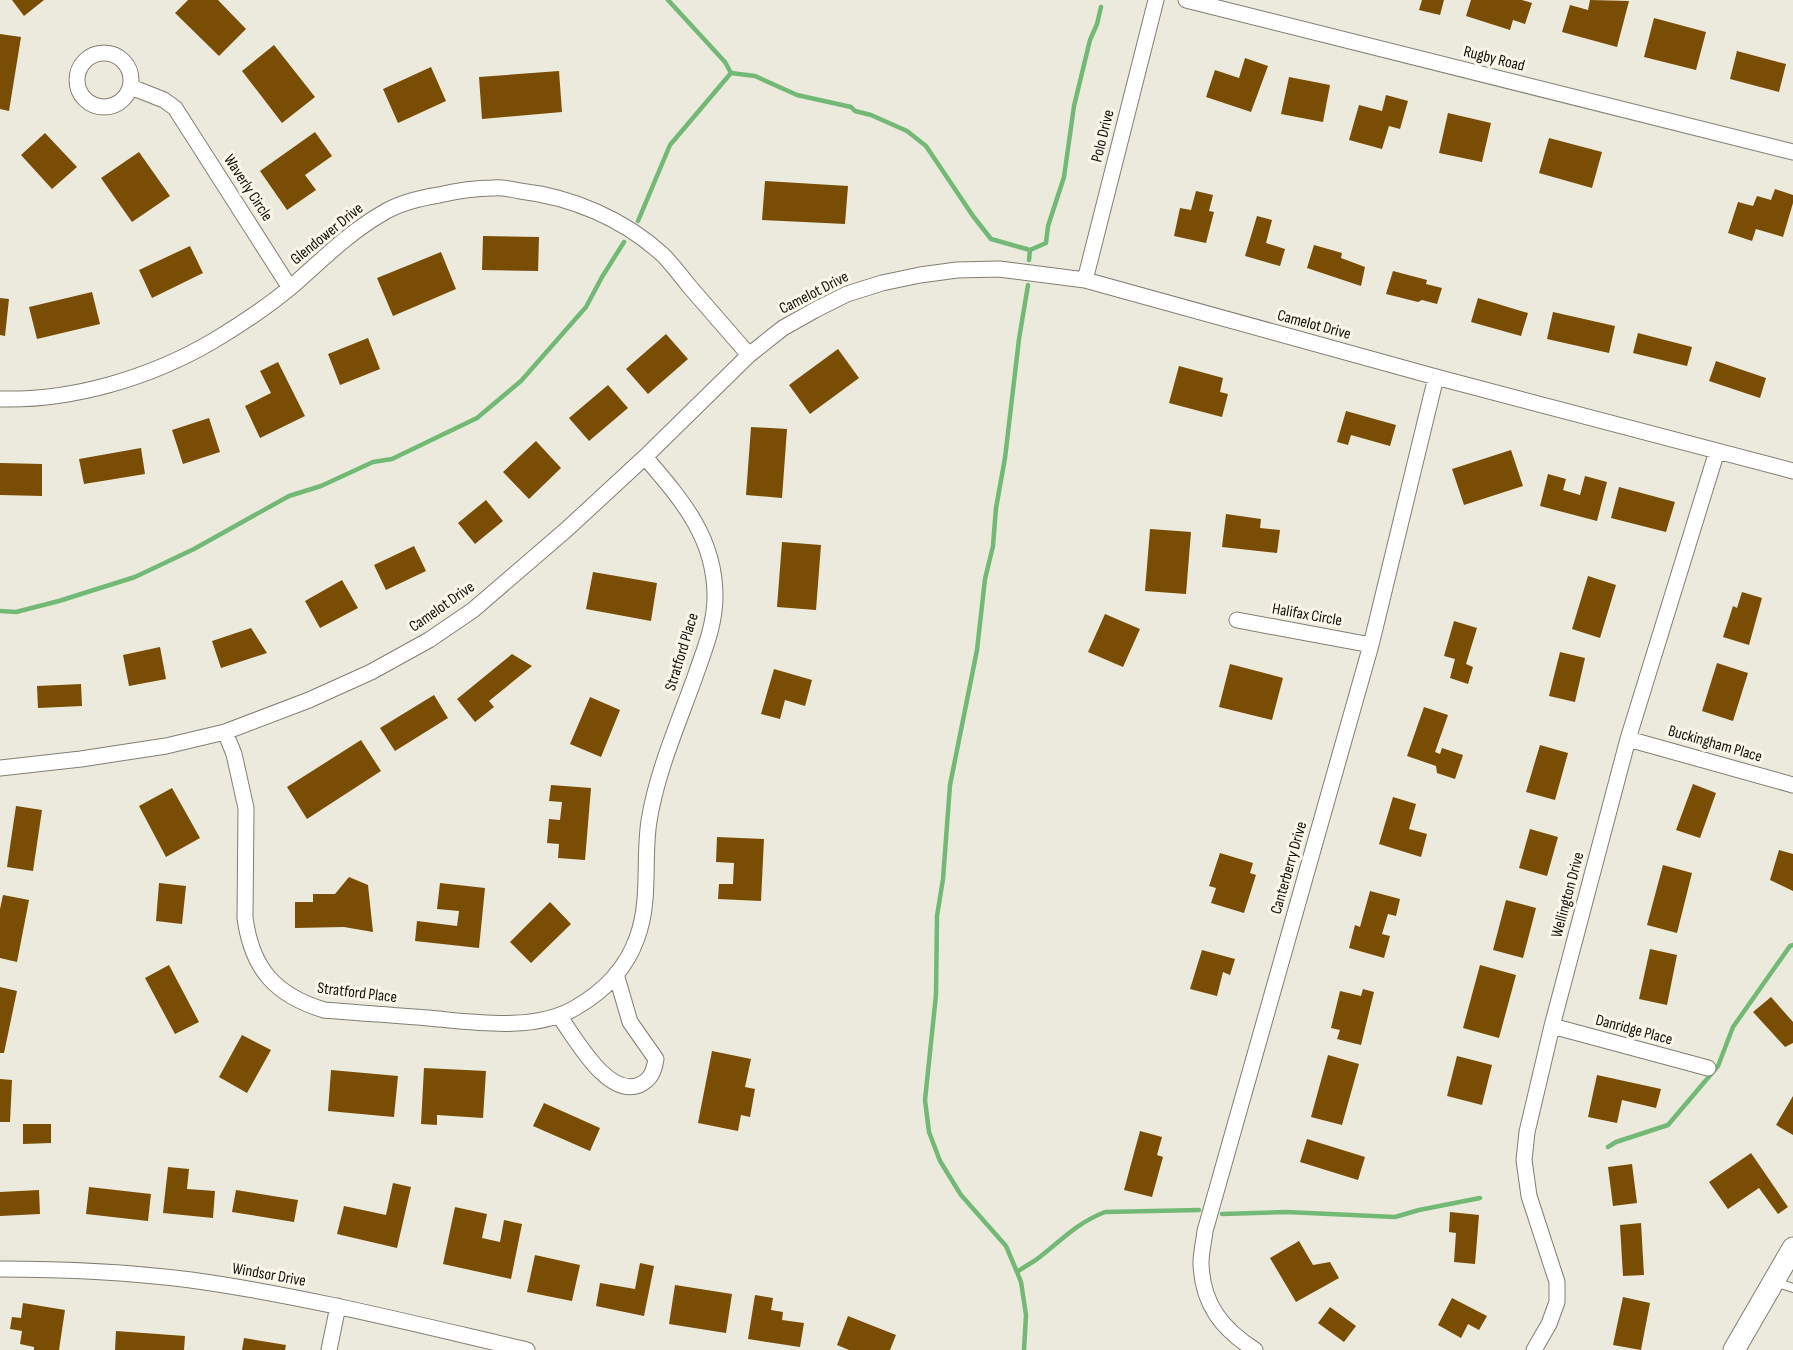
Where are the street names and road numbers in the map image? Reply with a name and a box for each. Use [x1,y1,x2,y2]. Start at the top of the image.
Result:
street label: Rugby Road [1461,42,1527,76]
street label: Polo Drive [1087,108,1119,164]
street label: Waverly Circle [219,151,277,225]
street label: Glendower Drive [287,199,367,269]
street label: Camelot Drive [776,267,852,319]
street label: Camelot Drive [1275,306,1353,344]
street label: Camelot Drive [406,578,478,636]
street label: Halifax Circle [1271,600,1343,630]
street label: Stratford Place [661,611,703,693]
street label: Buckingham Place [1666,721,1764,767]
street label: Canterberry Drive [1267,820,1311,916]
street label: Wellington Drive [1547,850,1589,940]
street label: Stratford Place [316,979,398,1007]
street label: Danridge Place [1593,1011,1675,1049]
street label: Windsor Drive [231,1259,307,1291]

